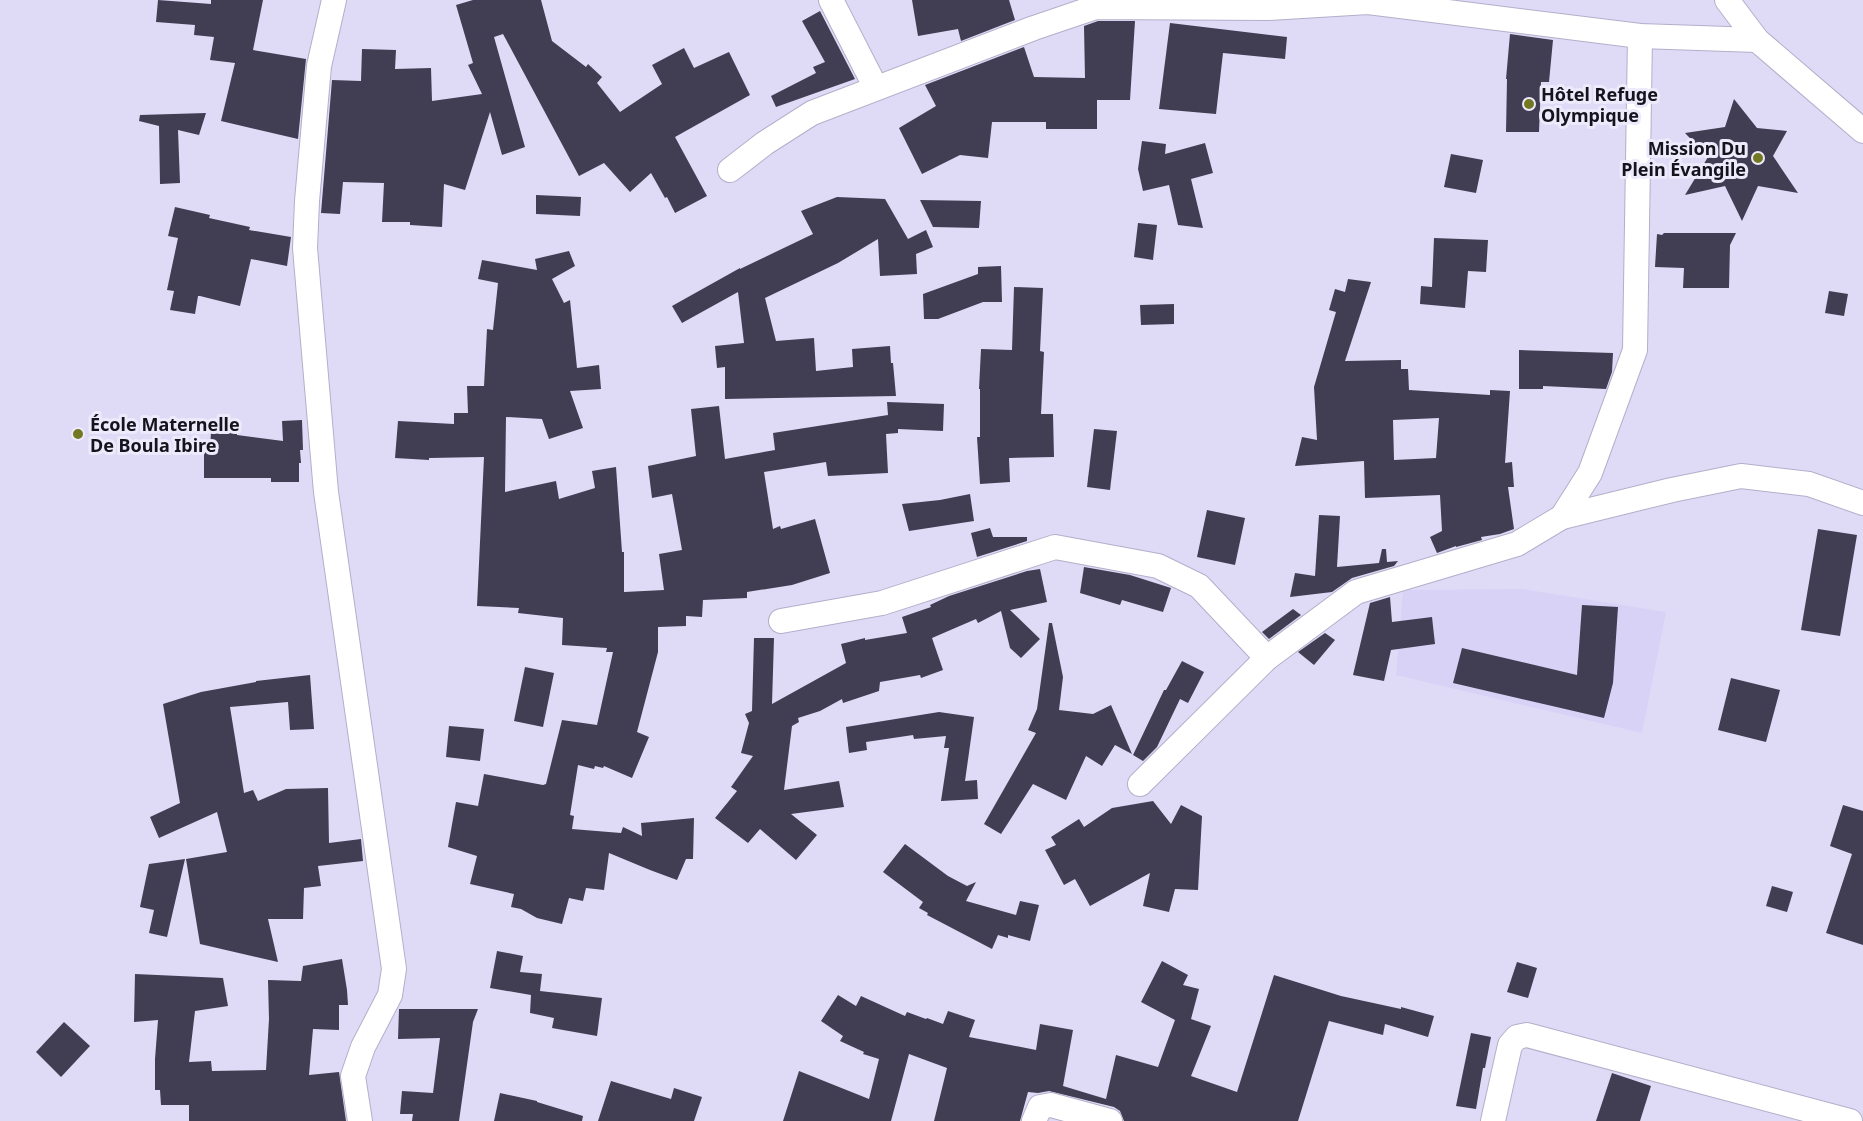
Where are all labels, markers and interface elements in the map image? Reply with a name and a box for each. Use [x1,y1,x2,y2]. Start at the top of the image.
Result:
place label: Hôtel Refuge Olympique [1541,82,1658,127]
marker: Hôtel Refuge Olympique [1522,97,1536,111]
place label: Mission Du Plein Évangile [1621,136,1746,181]
marker: Mission Du Plein Évangile [1751,151,1765,165]
place label: École Maternelle De Boula Ibire [90,412,240,457]
marker: École Maternelle De Boula Ibire [71,427,85,441]

